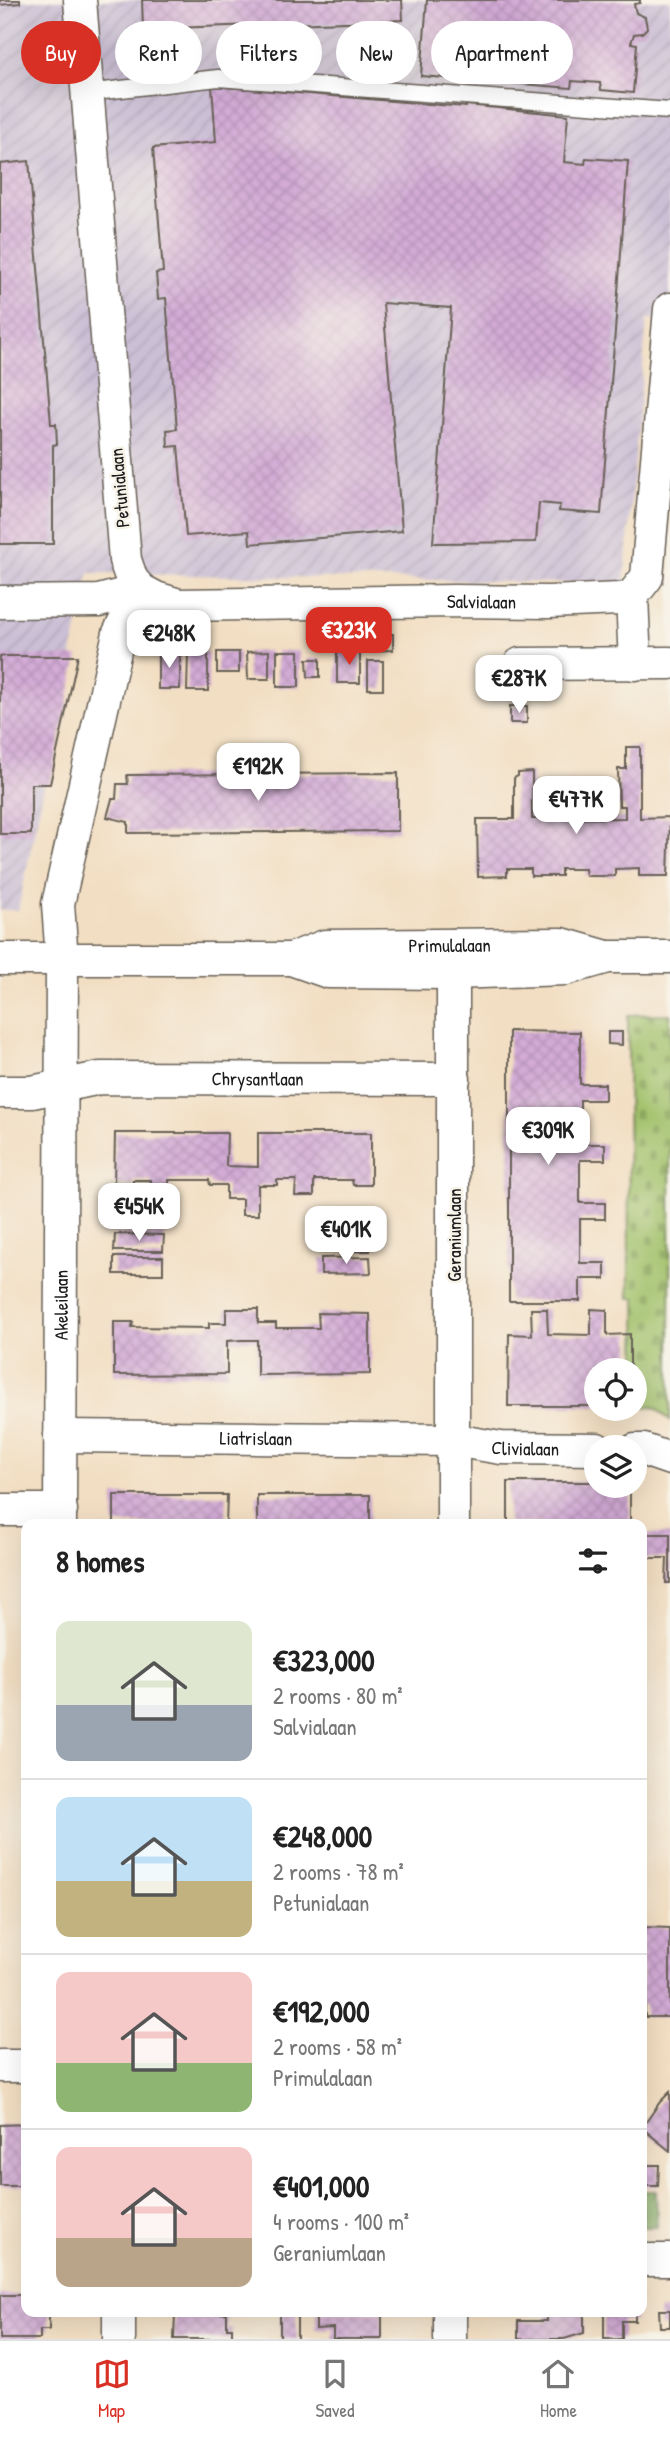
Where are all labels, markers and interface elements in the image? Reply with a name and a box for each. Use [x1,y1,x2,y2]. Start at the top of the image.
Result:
chip: Buy [21,21,101,84]
chip: Rent [115,21,202,84]
chip: Filters [216,21,322,84]
chip: New [336,21,417,84]
chip: Apartment [431,21,573,84]
street label: Petunialaan [103,447,135,529]
street label: Salvialaan [447,588,516,615]
pin: €323K [300,608,398,667]
pin: €248K [120,610,218,670]
text: €323K [322,614,376,645]
text: €248K [143,617,195,648]
pin: €287K [470,656,568,715]
text: €287K [491,662,547,693]
pin: €192K [209,744,307,803]
text: €192K [233,750,283,781]
pin: €477K [527,776,625,836]
text: €477K [549,783,603,814]
street label: Primulalaan [408,932,491,958]
street label: Chrysantlaan [211,1065,304,1092]
pin: €309K [499,1108,597,1167]
text: €309K [522,1114,574,1145]
pin: €454K [90,1184,188,1243]
street label: Geraniumlaan [441,1188,467,1282]
text: €454K [114,1190,164,1221]
pin: €401K [297,1206,395,1266]
text: €401K [321,1213,371,1244]
street label: Akeleilaan [48,1270,74,1340]
map controls [584,1358,647,1498]
button: locate [584,1358,647,1421]
street label: Liatrislaan [219,1425,293,1451]
street label: Clivialaan [489,1434,559,1462]
button: layers [584,1435,647,1498]
text: 8 homes [56,1541,144,1581]
icon: filters [574,1542,612,1580]
text: €323,000 [273,1640,375,1680]
icon: home [112,1649,196,1733]
text: 2 rooms · 80 m² [273,1680,403,1711]
text: Salvialaan [273,1711,357,1742]
text: €248,000 [273,1816,372,1856]
icon: home [112,1825,196,1909]
text: 2 rooms · 78 m² [273,1856,404,1887]
text: Petunialaan [273,1887,369,1918]
text: €192,000 [273,1991,370,2031]
icon: home [112,2000,196,2084]
text: 2 rooms · 58 m² [273,2031,402,2062]
text: Primulalaan [273,2062,373,2093]
text: €401,000 [273,2166,369,2206]
icon: home [112,2175,196,2259]
text: 4 rooms · 100 m² [273,2206,409,2237]
text: Geraniumlaan [273,2237,386,2268]
tab: Map [93,2355,131,2423]
tab: Saved [316,2355,354,2423]
tab: Home [539,2355,577,2423]

